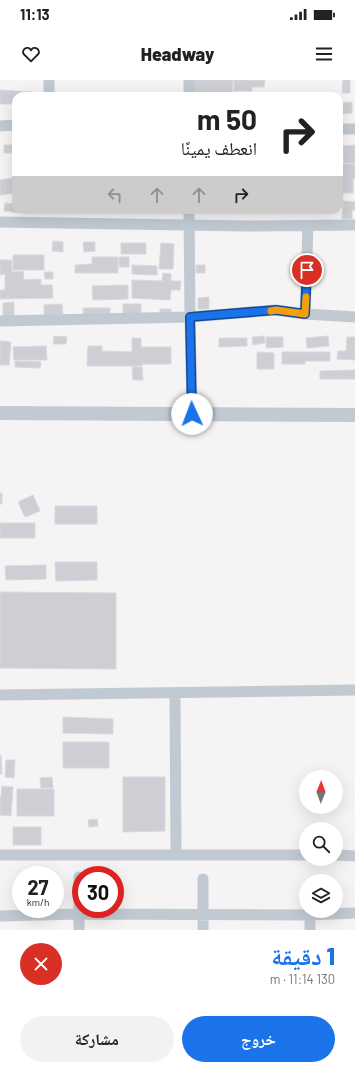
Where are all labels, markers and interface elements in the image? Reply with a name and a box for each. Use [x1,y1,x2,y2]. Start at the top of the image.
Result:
text: 11:13 [20,5,50,23]
icon: heart [20,43,42,65]
text: Headway [141,43,214,65]
icon: menu [313,43,335,65]
text: 50 m [197,102,257,136]
icon: right [271,108,323,160]
text: انعطف يمينًا [181,137,257,159]
icon: left [104,184,126,206]
icon: ahead [146,184,168,206]
icon: ahead [188,184,210,206]
icon: right [230,184,252,206]
pin [290,253,324,287]
icon: arrive [296,259,318,281]
position arrow [171,393,213,435]
north arrow [299,770,343,814]
map controls [299,770,343,918]
button: search [299,822,343,866]
speed limit sign: 30 [72,866,124,918]
button: layers [299,874,343,918]
text: 27 [27,875,49,899]
text: km/h [27,896,49,908]
text: 1 دقيقة [271,941,335,970]
button: close [20,943,62,985]
text: 130 m · 11:14 [270,971,335,987]
button: مشاركة [20,1016,174,1062]
button: خروج [182,1016,335,1062]

